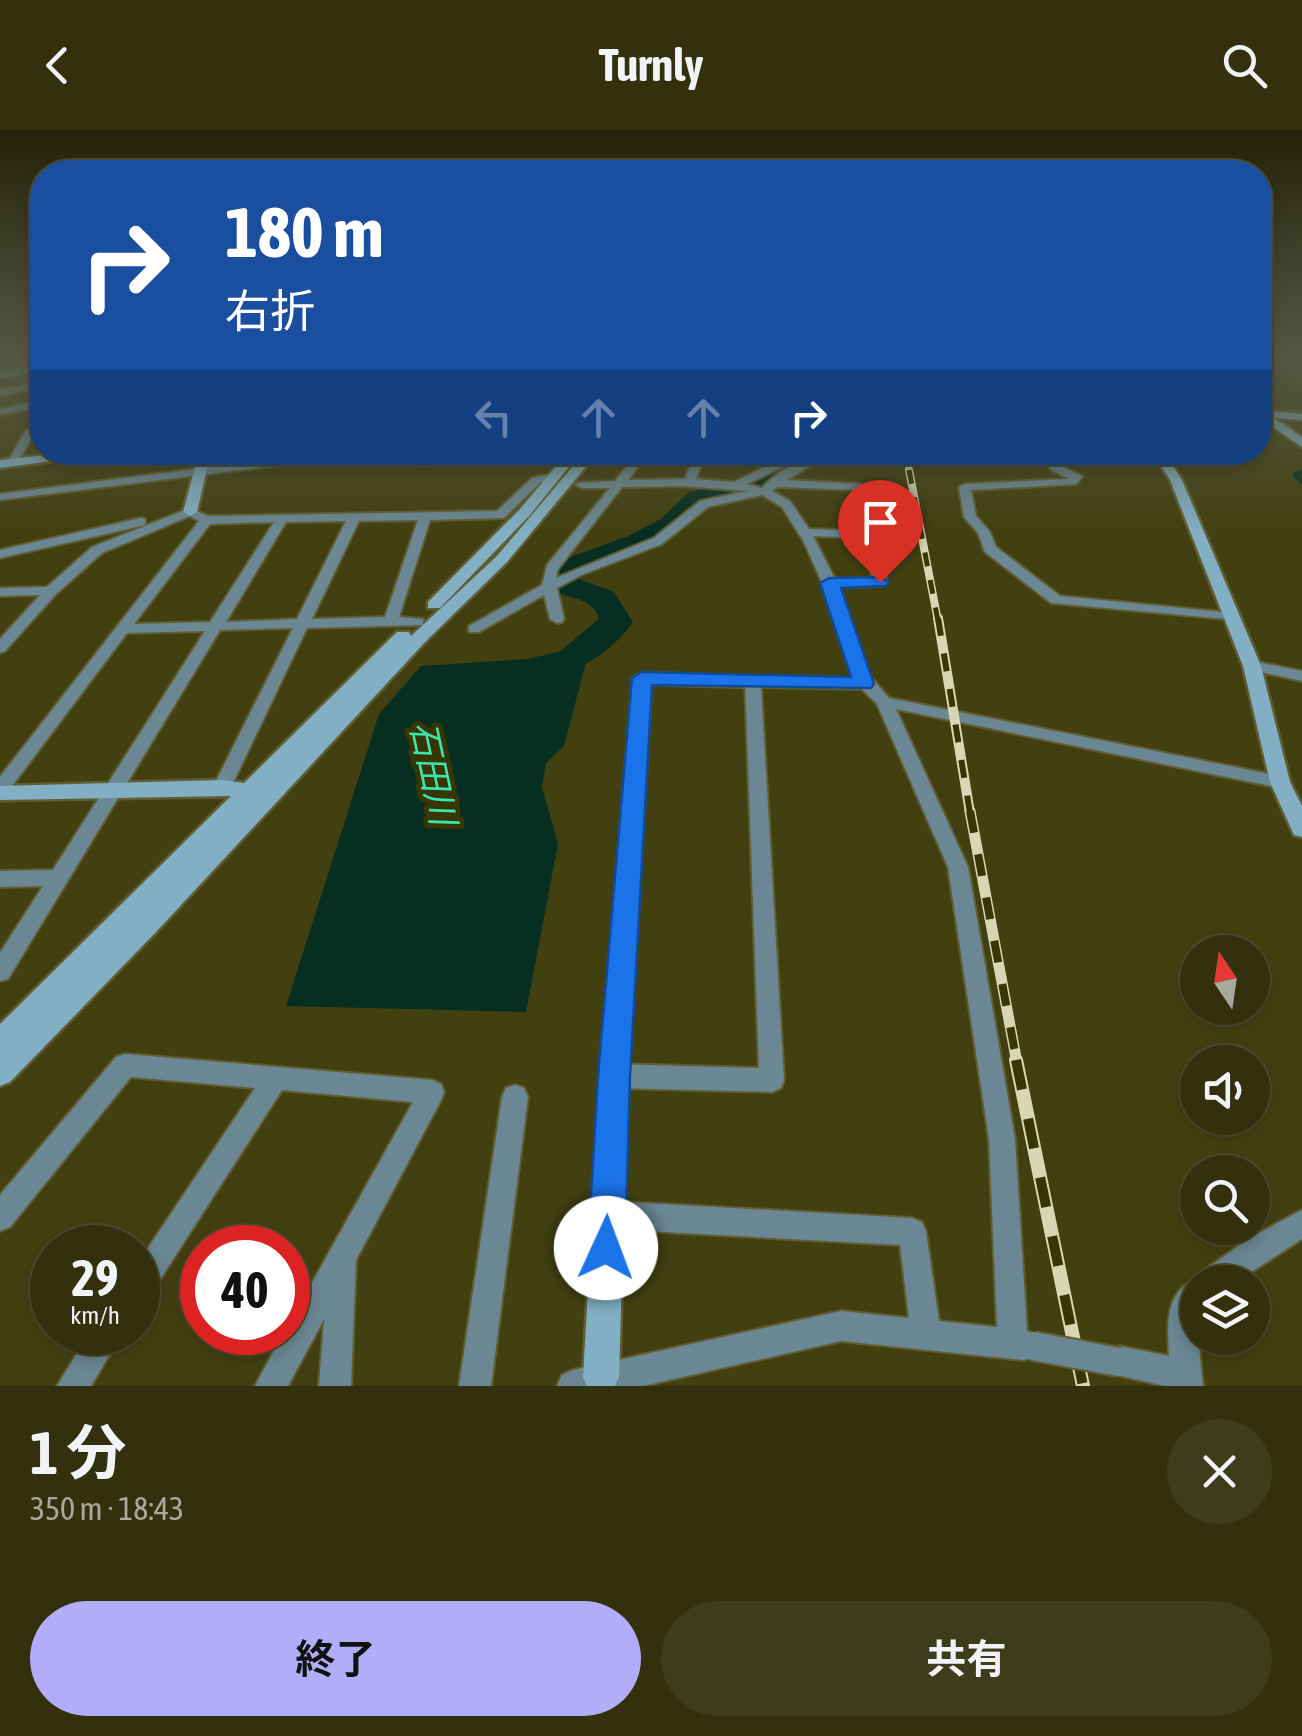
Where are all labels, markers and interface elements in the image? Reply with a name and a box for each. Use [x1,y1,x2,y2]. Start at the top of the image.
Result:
icon: back [30,38,85,93]
icon: search [1217,38,1272,93]
text: Turnly [599,39,703,91]
text: 180 m [225,192,384,272]
icon: right [60,200,190,330]
text: 右折 [225,285,315,337]
icon: left [466,390,521,445]
icon: ahead [571,390,626,445]
icon: ahead [676,390,731,445]
icon: right [781,390,836,445]
pin [838,480,923,583]
icon: arrive [853,495,908,550]
water label: 石田川 [403,717,465,832]
north arrow [1180,935,1270,1025]
map controls [1180,935,1270,1355]
button: sound [1180,1045,1270,1135]
button: search [1180,1155,1270,1245]
position arrow [554,1196,658,1300]
speed limit sign: 40 [180,1225,310,1355]
text: 29 [71,1249,118,1307]
button: layers [1180,1265,1270,1355]
text: km/h [70,1301,120,1329]
text: 1 分 [30,1418,126,1487]
button: close [1167,1419,1272,1524]
text: 350 m · 18:43 [30,1490,184,1527]
button: 終了 [30,1601,641,1716]
button: 共有 [661,1601,1272,1716]

